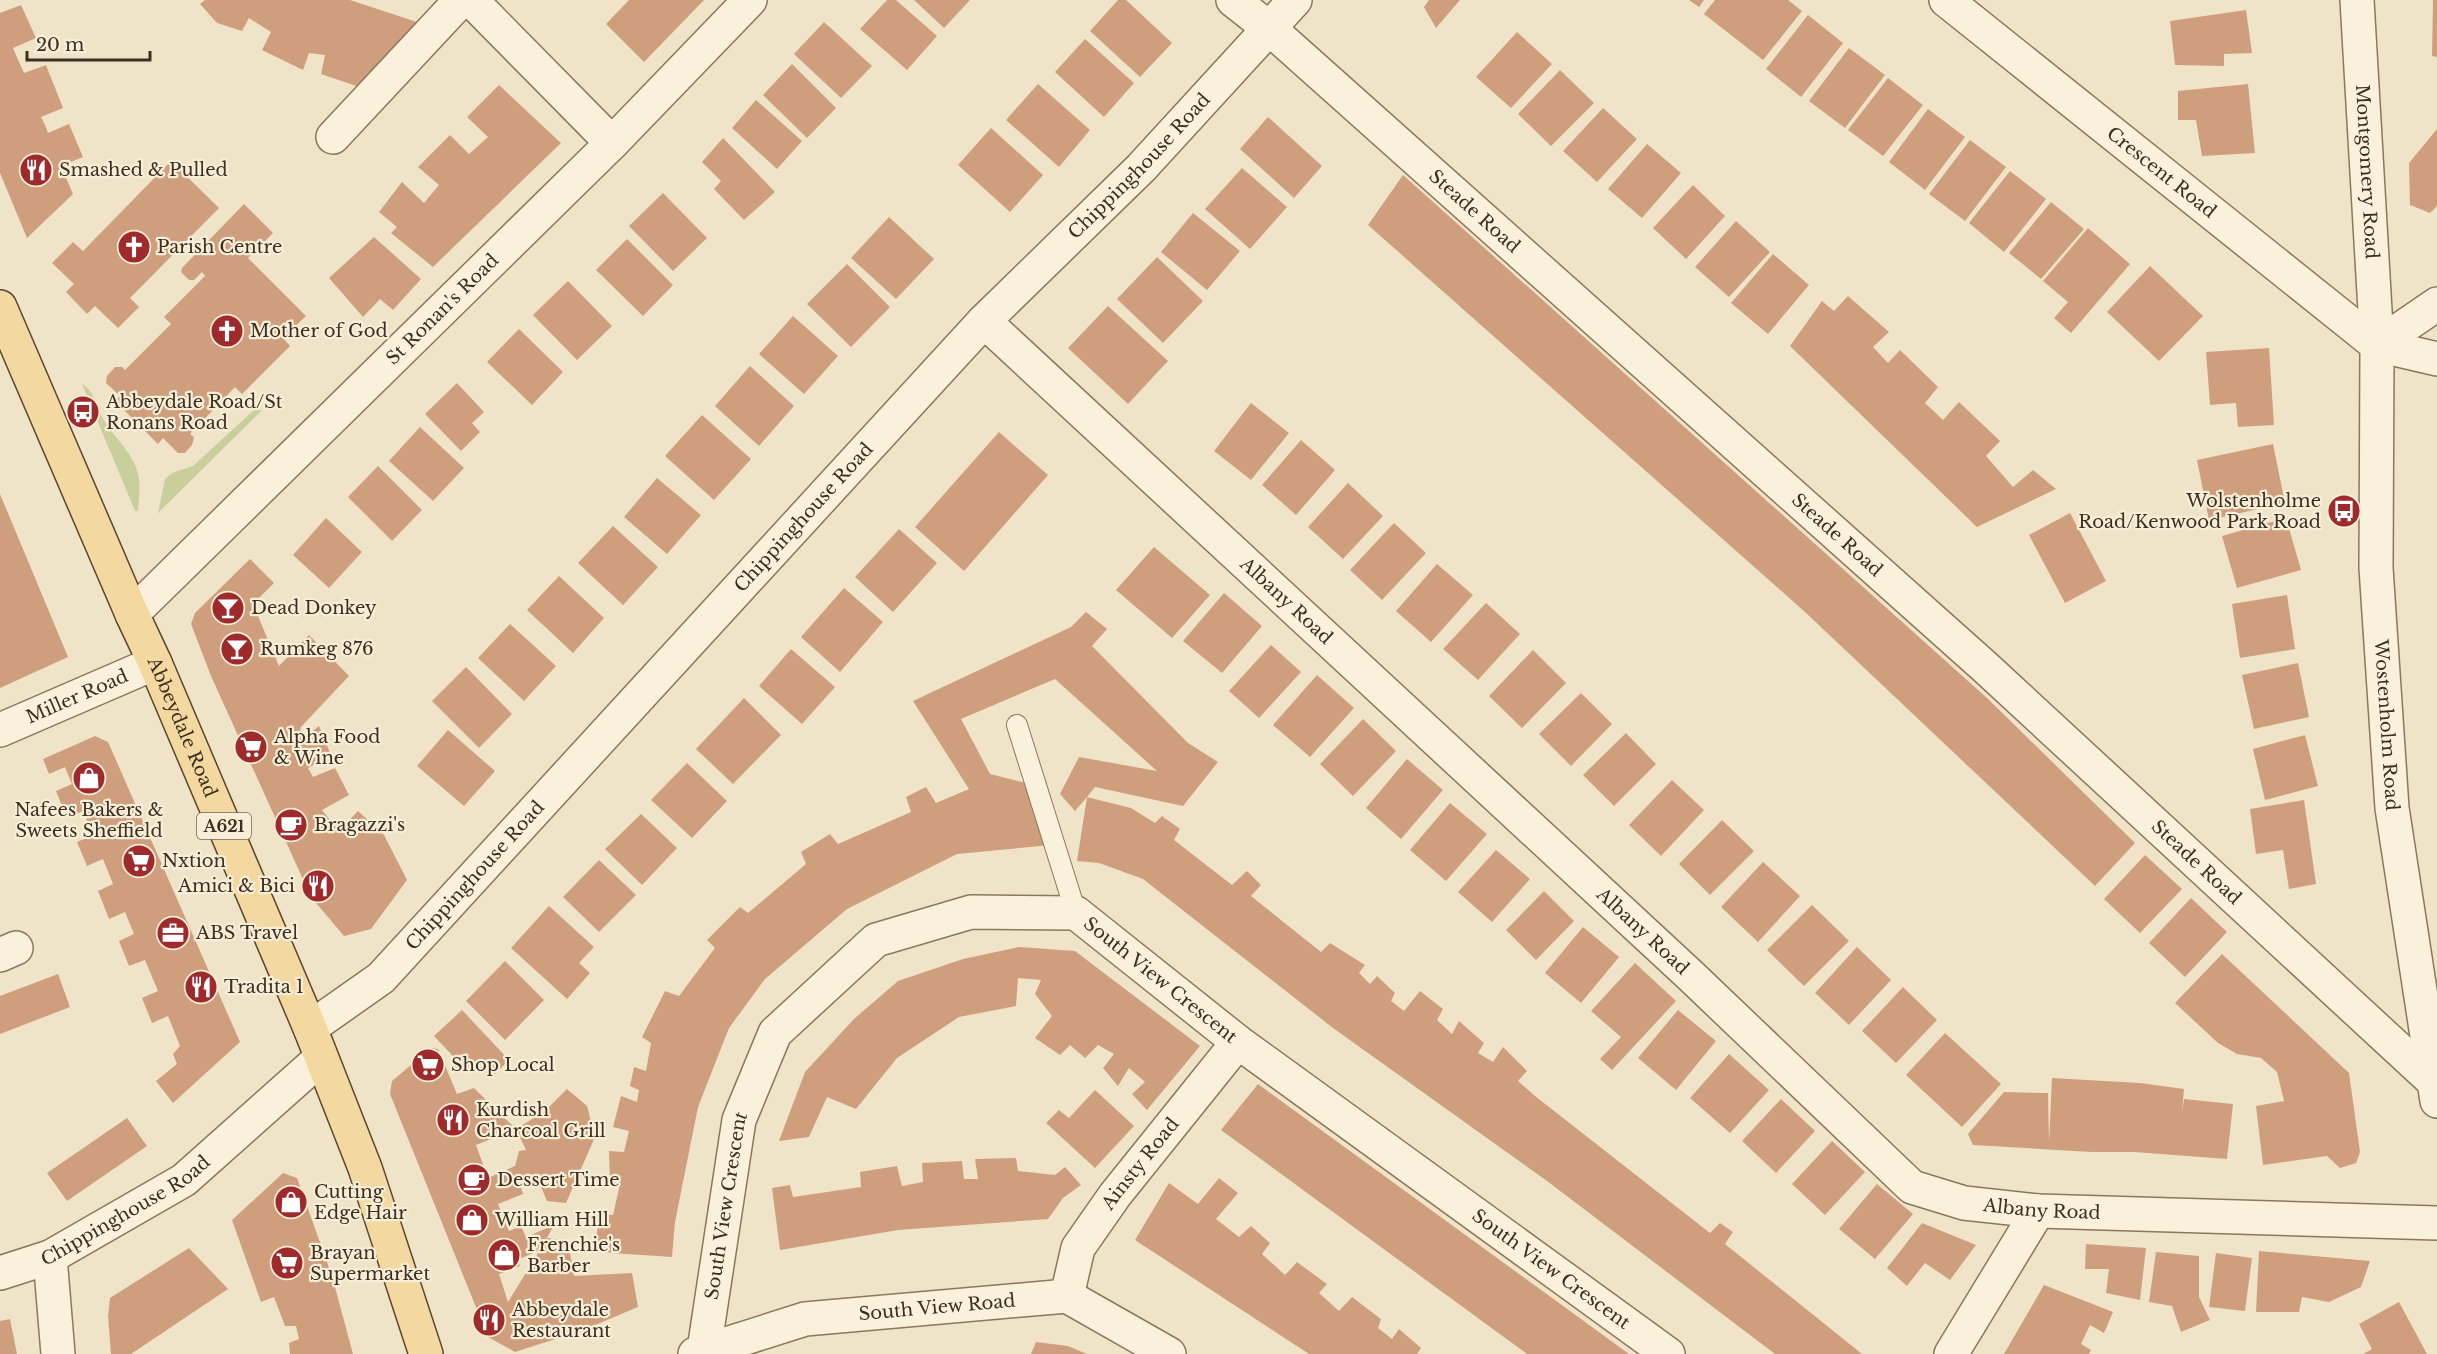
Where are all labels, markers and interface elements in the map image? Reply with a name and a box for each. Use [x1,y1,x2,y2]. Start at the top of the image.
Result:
scale bar [27,24,150,62]
text: 20 m [36,34,84,56]
street label: Montgomery Road [2351,84,2383,260]
street label: Chippinghouse Road [1064,89,1215,244]
street label: Crescent Road [2102,122,2221,223]
restaurant icon: Smashed & Pulled [18,152,54,188]
place label: Smashed & Pulled [59,159,228,181]
street label: Steade Road [1424,165,1524,258]
church icon: Parish Centre [116,229,152,265]
place label: Parish Centre [157,236,282,258]
street label: St Ronan's Road [382,249,503,369]
church icon: Mother of God [209,313,245,349]
place label: Mother of God [250,320,388,342]
place label: Abbeydale Road/St Ronans Road [105,391,283,434]
bus stop icon: Abbeydale Road/St Ronans Road [65,394,101,430]
street label: Chippinghouse Road [730,438,878,597]
street label: Steade Road [1787,489,1887,581]
place label: Wolstenholme Road/Kenwood Park Road [2078,490,2321,533]
bus stop icon: Wolstenholme Road/Kenwood Park Road [2326,493,2362,529]
street label: Albany Road [1235,552,1337,649]
bar icon: Dead Donkey [210,590,246,626]
place label: Dead Donkey [251,597,377,619]
bar icon: Rumkeg 876 [219,631,255,667]
place label: Rumkeg 876 [260,638,374,660]
street label: Wostenholm Road [2370,638,2403,811]
street label: Abbeydale Road [142,653,222,801]
street label: Miller Road [23,665,132,728]
place label: Alpha Food & Wine [273,726,380,769]
supermarket icon: Alpha Food & Wine [233,729,269,765]
shop icon: Nafees Bakers & Sweets Sheffield [71,760,107,796]
street label: Chippinghouse Road [401,796,549,955]
place label: Nafees Bakers & Sweets Sheffield [15,799,164,842]
cafe icon: Bragazzi's [273,807,309,843]
road number: A621 [197,813,251,839]
place label: Bragazzi's [314,814,405,836]
street label: Steade Road [2147,815,2246,909]
supermarket icon: Nxtion [121,843,157,879]
place label: Nxtion [162,850,226,872]
restaurant icon: Amici & Bici [300,868,336,904]
place label: Amici & Bici [177,875,295,897]
street label: Albany Road [1591,883,1693,979]
street label: South View Crescent [1079,912,1242,1048]
office icon: ABS Travel [155,915,191,951]
place label: ABS Travel [195,922,298,944]
restaurant icon: Tradita 1 [183,969,219,1005]
place label: Tradita 1 [224,976,304,998]
supermarket icon: Shop Local [410,1047,446,1083]
place label: Shop Local [451,1054,555,1076]
place label: Kurdish Charcoal Grill [476,1099,606,1142]
restaurant icon: Kurdish Charcoal Grill [435,1102,471,1138]
street label: South View Crescent [701,1108,752,1301]
street label: Ainsty Road [1096,1113,1184,1215]
street label: Chippinghouse Road [38,1151,215,1270]
cafe icon: Dessert Time [456,1162,492,1198]
place label: Dessert Time [497,1169,620,1191]
place label: Cutting Edge Hair [314,1181,407,1224]
shop icon: Cutting Edge Hair [273,1184,309,1220]
street label: Albany Road [1981,1194,2101,1224]
shop icon: William Hill [454,1202,490,1238]
street label: South View Crescent [1468,1204,1634,1334]
place label: William Hill [494,1209,609,1231]
place label: Frenchie's Barber [527,1234,620,1277]
shop icon: Frenchie's Barber [486,1237,522,1273]
place label: Brayan Supermarket [310,1242,430,1285]
supermarket icon: Brayan Supermarket [269,1245,305,1281]
street label: South View Road [858,1290,1016,1325]
place label: Abbeydale Restaurant [511,1299,611,1342]
restaurant icon: Abbeydale Restaurant [471,1302,507,1338]

